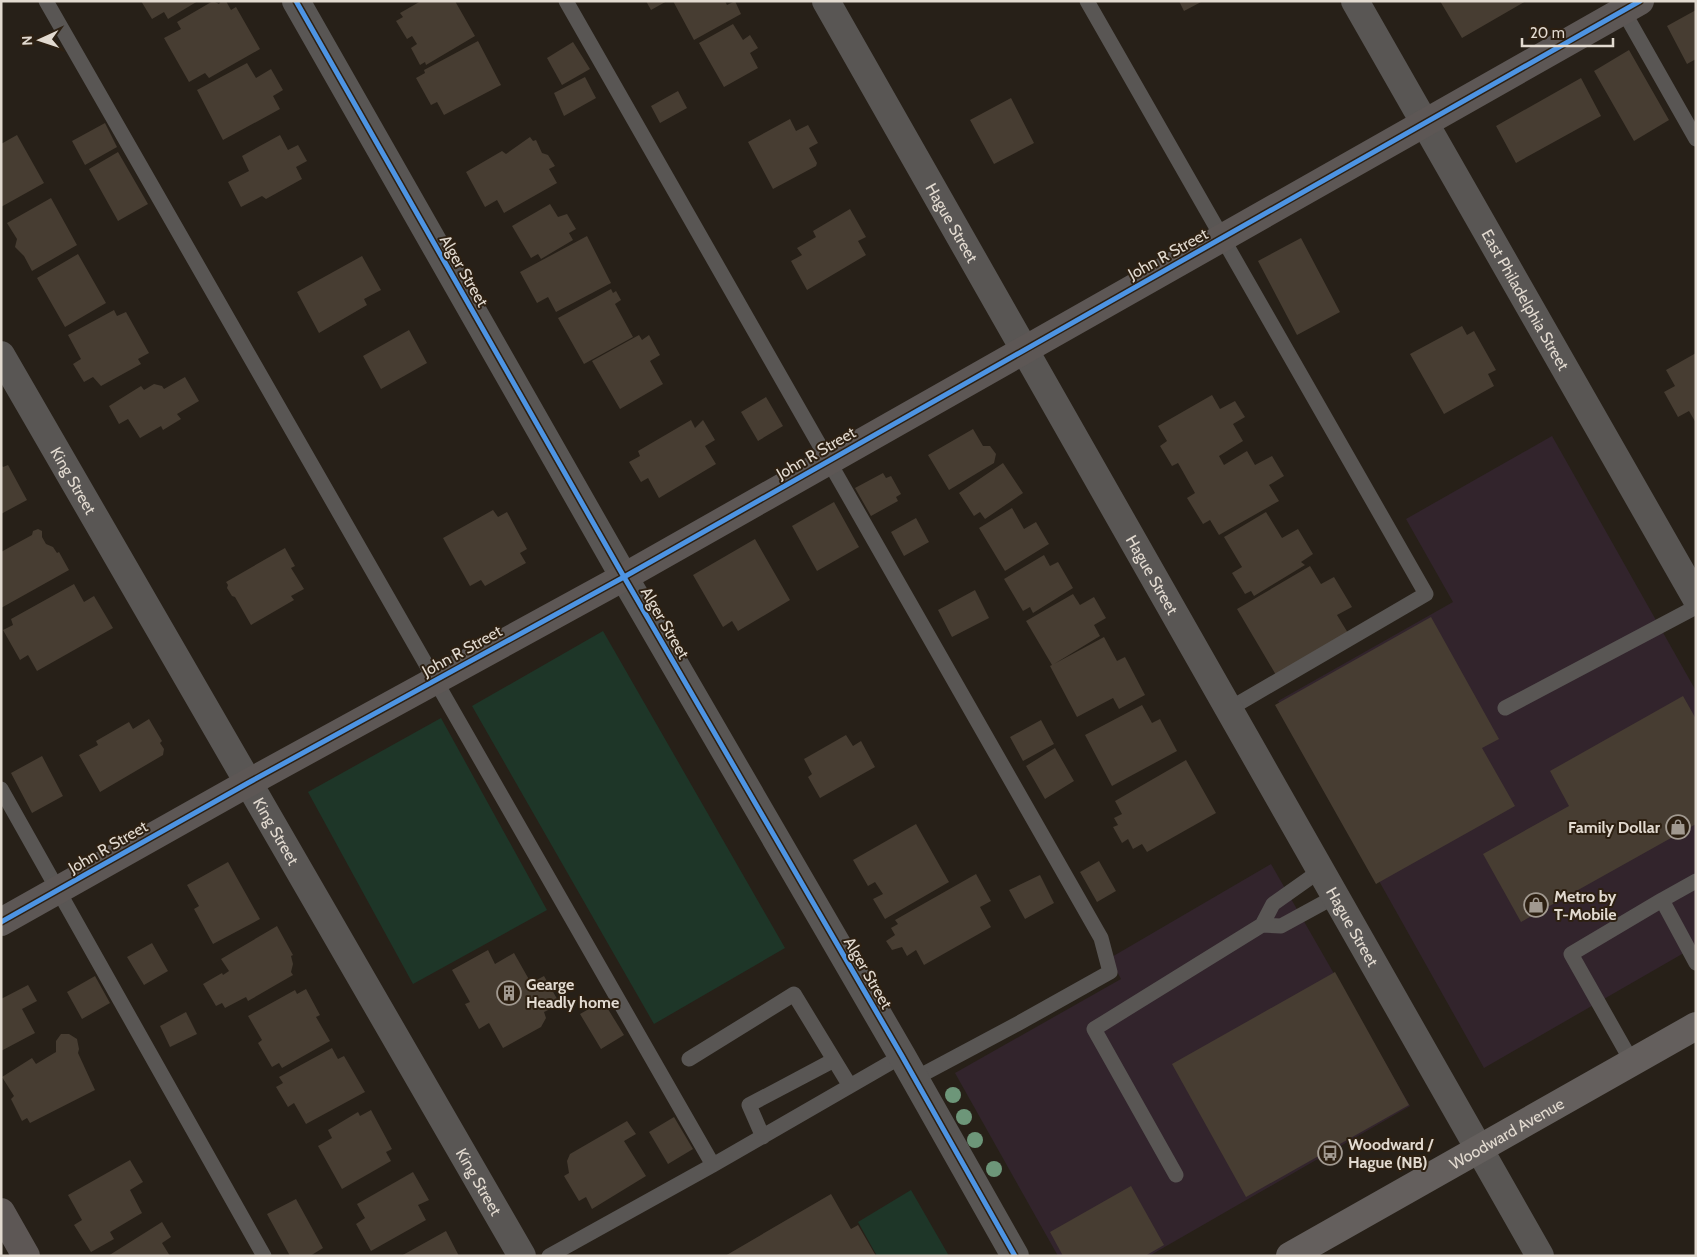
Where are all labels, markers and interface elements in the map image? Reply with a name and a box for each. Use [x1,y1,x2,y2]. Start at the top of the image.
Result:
north arrow [15,15,65,65]
scale bar [1522,15,1613,47]
text: 20 m [1530,24,1565,42]
text: N [18,35,36,46]
street label: Hague Street [922,180,982,266]
street label: John R Street [1124,224,1212,284]
street label: East Philadelphia Street [1478,226,1574,374]
street label: Alger Street [436,232,492,311]
street label: John R Street [772,422,859,484]
street label: King Street [47,443,101,518]
street label: Hague Street [1122,532,1183,618]
street label: Alger Street [637,584,693,663]
street label: John R Street [418,621,506,681]
street label: King Street [249,794,304,869]
shop icon: Family Dollar [1665,814,1691,840]
street label: John R Street [64,816,151,878]
place label: Family Dollar [1568,818,1661,837]
street label: Hague Street [1323,884,1383,970]
place label: Metro by T-Mobile [1554,887,1617,924]
shop icon: Metro by T-Mobile [1523,892,1549,918]
street label: Alger Street [840,934,896,1013]
place label: Gearge Headly home [526,975,619,1012]
building icon: Gearge Headly home [496,980,522,1006]
street label: Woodward Avenue [1446,1093,1567,1173]
place label: Woodward / Hague (NB) [1348,1135,1435,1172]
bus stop icon: Woodward / Hague (NB) [1317,1140,1343,1166]
street label: King Street [452,1145,506,1219]

